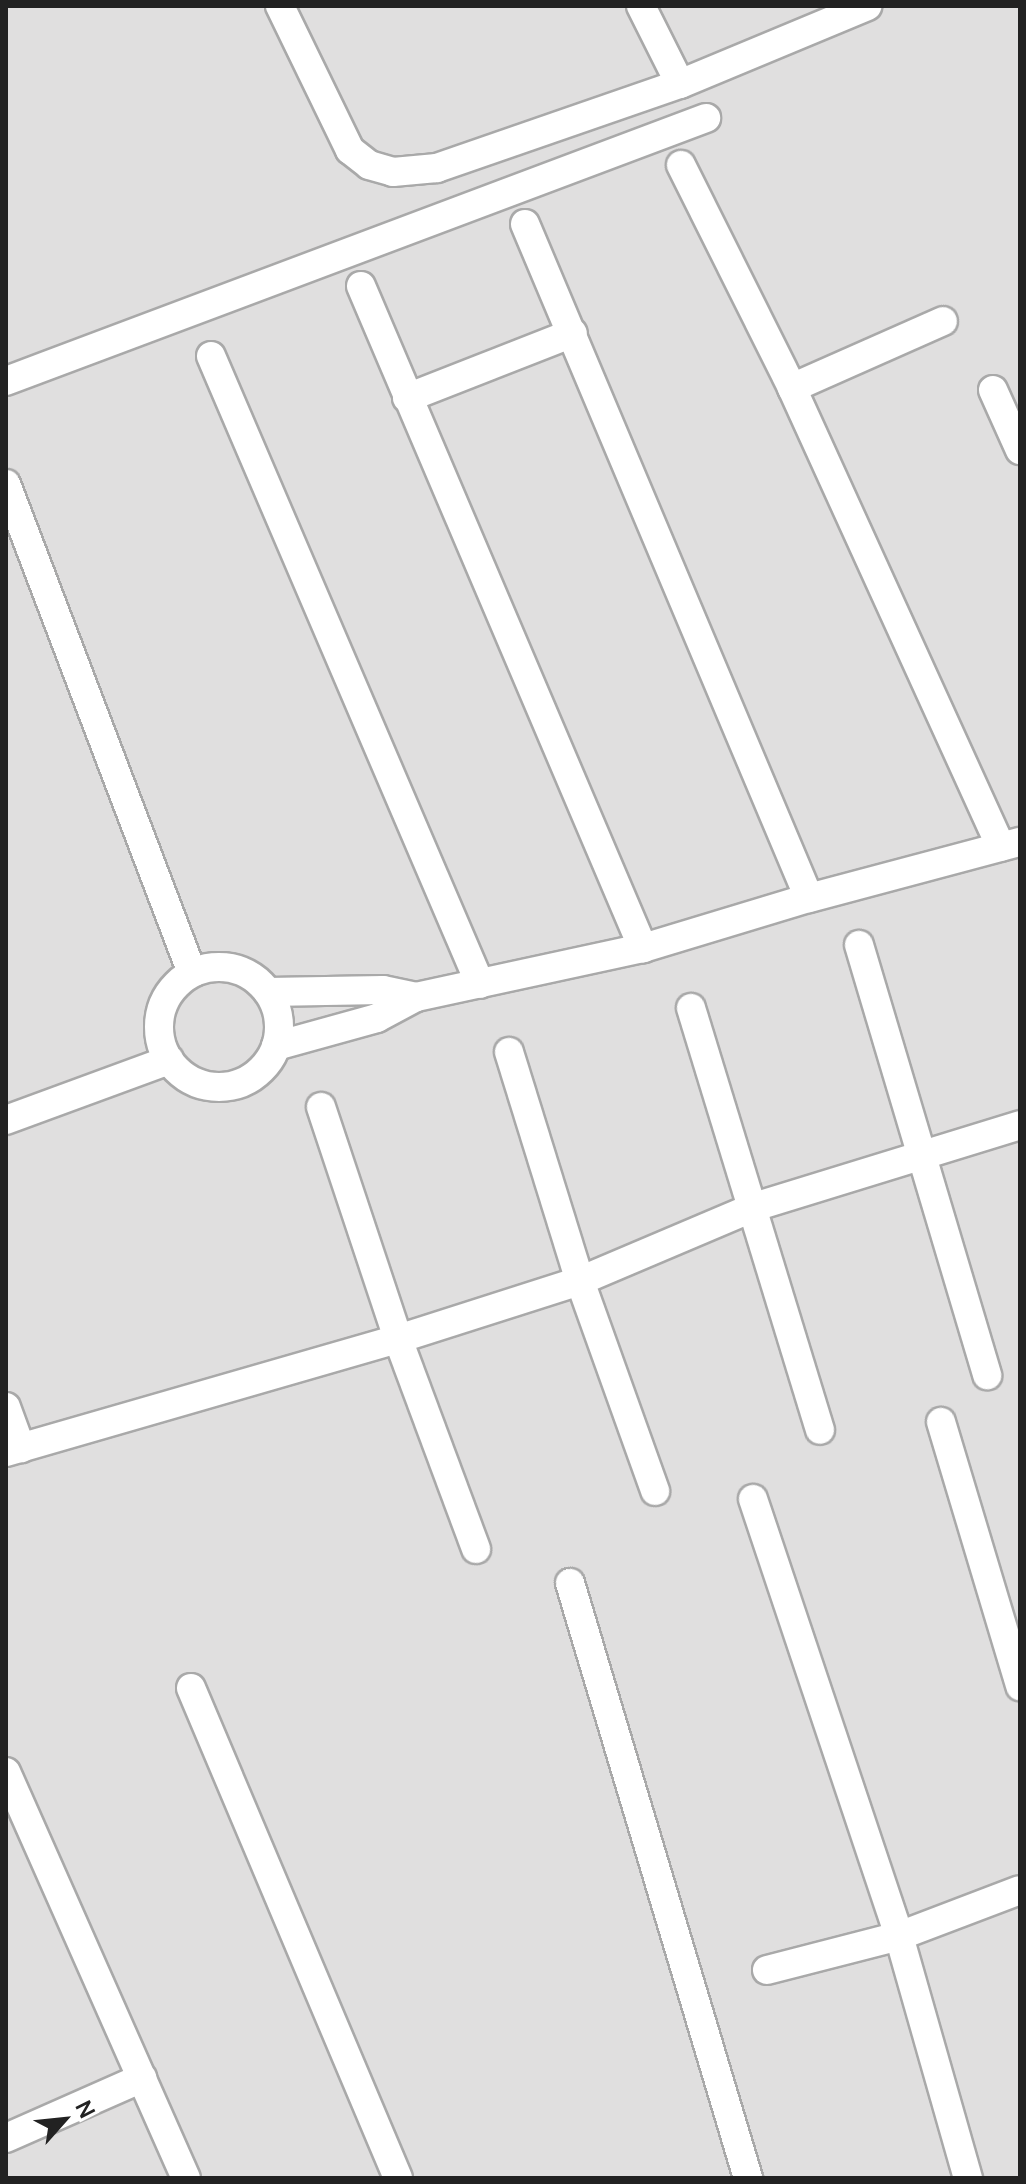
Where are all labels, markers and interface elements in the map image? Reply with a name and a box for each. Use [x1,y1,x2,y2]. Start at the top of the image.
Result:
north arrow [24,2080,104,2160]
text: N [68,2095,102,2123]

